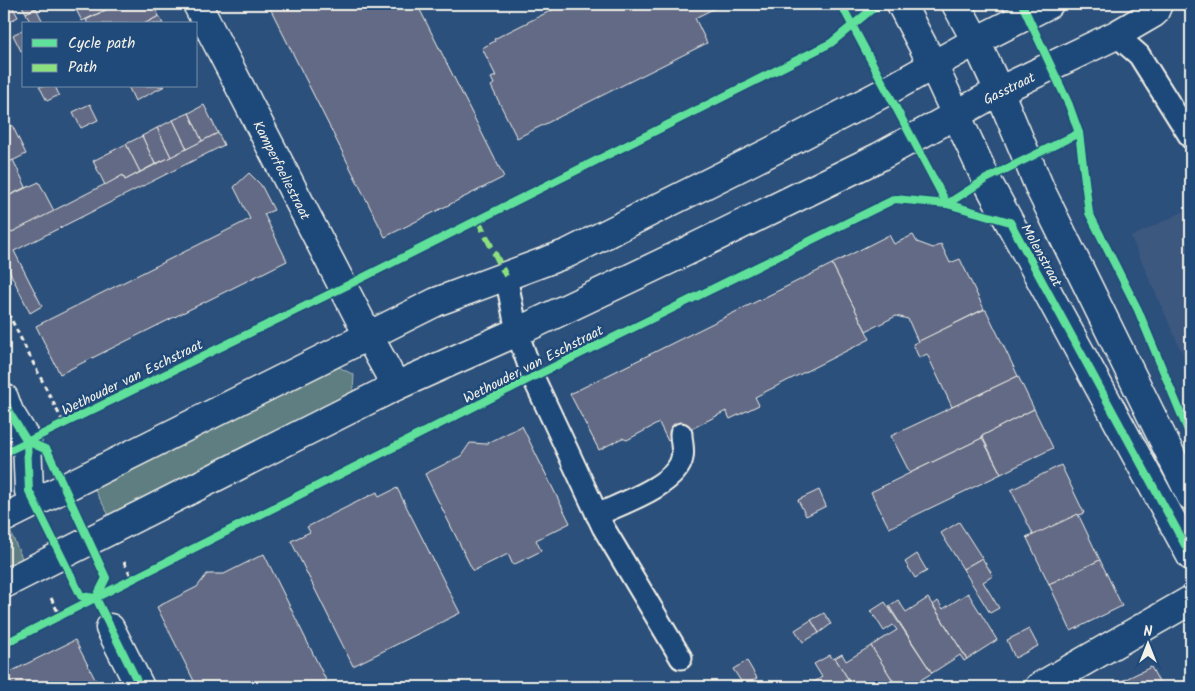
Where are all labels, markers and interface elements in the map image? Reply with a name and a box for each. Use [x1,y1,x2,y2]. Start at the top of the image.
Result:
legend [22,22,198,88]
text: Cycle path [68,32,135,56]
text: Path [68,56,97,80]
street label: Gasstraat [980,67,1040,111]
street label: Kamperfoeliestraat [247,117,316,225]
street label: Molenstraat [1015,220,1068,292]
street label: Wethouder van Eschstraat [459,320,608,410]
street label: Wethouder van Eschstraat [58,334,207,422]
north arrow [1122,618,1172,668]
text: N [1144,621,1153,643]

